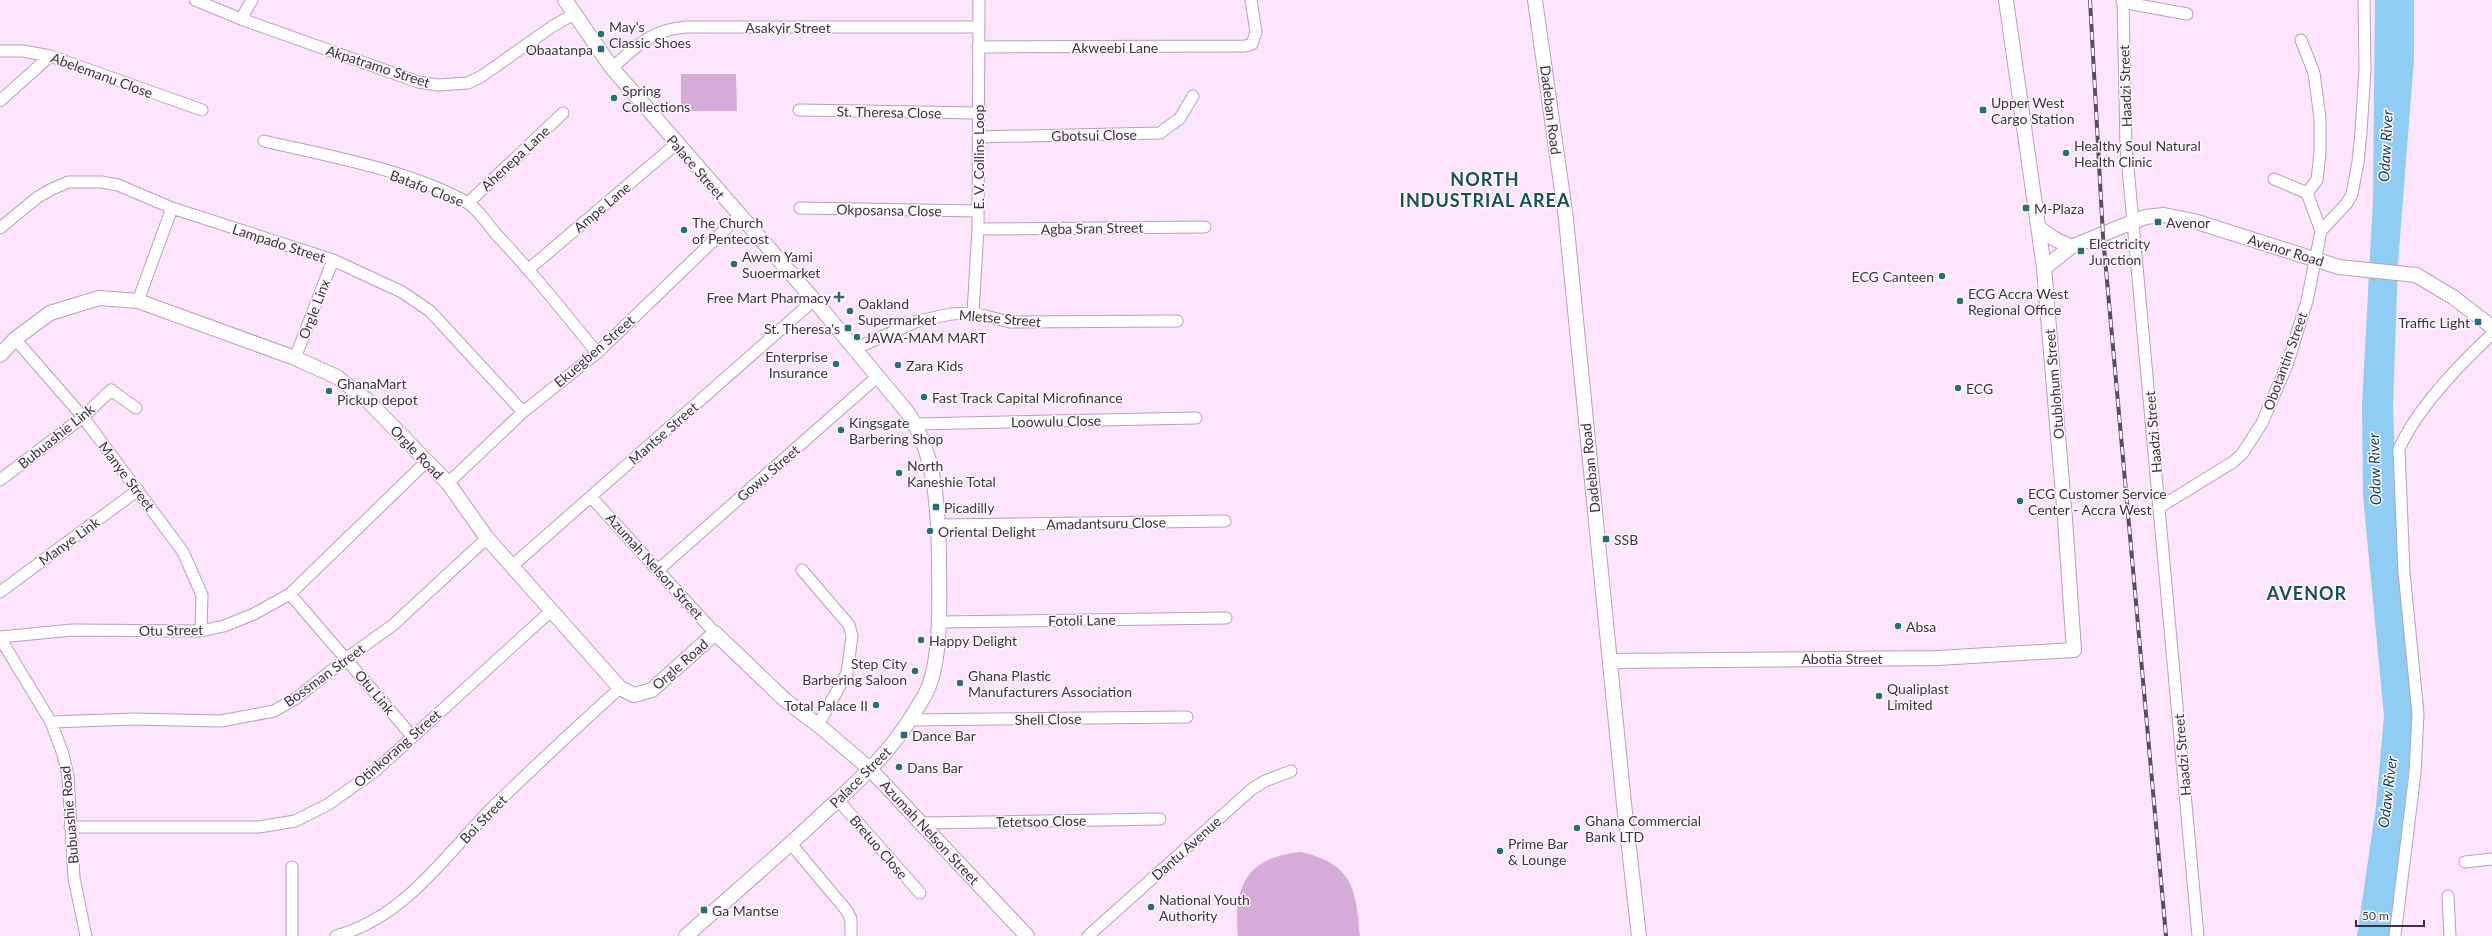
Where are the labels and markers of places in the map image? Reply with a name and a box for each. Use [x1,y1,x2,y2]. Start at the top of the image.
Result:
place label: May's Classic Shoes [609,18,691,51]
marker: May's Classic Shoes [596,29,606,39]
place label: Obaatanpa [526,41,593,58]
marker: Obaatanpa [596,44,606,54]
place label: Spring Collections [622,82,690,115]
marker: Spring Collections [609,93,619,103]
place label: Upper West Cargo Station [1991,94,2074,127]
marker: Upper West Cargo Station [1978,105,1988,115]
place label: Healthy Soul Natural Health Clinic [2074,137,2201,170]
marker: Healthy Soul Natural Health Clinic [2061,148,2071,158]
place label: M-Plaza [2034,200,2084,217]
marker: M-Plaza [2021,203,2031,213]
place label: The Church of Pentecost [692,214,769,247]
place label: Avenor [2166,214,2210,231]
marker: Avenor [2153,217,2163,227]
marker: The Church of Pentecost [679,225,689,235]
place label: Electricity Junction [2089,235,2151,268]
marker: Electricity Junction [2076,246,2086,256]
place label: Awem Yami Suoermarket [742,248,820,281]
marker: Awem Yami Suoermarket [729,259,739,269]
place label: ECG Canteen [1852,268,1934,285]
marker: ECG Canteen [1937,271,1947,281]
place label: ECG Accra West Regional Office [1968,285,2068,318]
place label: Free Mart Pharmacy [706,289,832,306]
marker: Free Mart Pharmacy [834,292,844,302]
place label: Oakland Supermarket [858,295,936,328]
marker: ECG Accra West Regional Office [1955,296,1965,306]
marker: Oakland Supermarket [845,306,855,316]
place label: Traffic Light [2398,314,2470,331]
marker: Traffic Light [2473,317,2483,327]
place label: St. Theresa's [764,320,840,337]
marker: St. Theresa's [843,323,853,333]
place label: JAWA-MAM MART [865,329,987,346]
marker: JAWA-MAM MART [852,332,862,342]
place label: Enterprise Insurance [765,348,828,381]
place label: Zara Kids [906,357,963,374]
marker: Enterprise Insurance [831,359,841,369]
marker: Zara Kids [893,360,903,370]
place label: GhanaMart Pickup depot [337,375,418,408]
place label: ECG [1966,380,1993,397]
marker: ECG [1953,383,1963,393]
marker: GhanaMart Pickup depot [324,386,334,396]
place label: Fast Track Capital Microfinance [932,389,1123,406]
marker: Fast Track Capital Microfinance [919,392,929,402]
place label: Kingsgate Barbering Shop [849,414,944,447]
marker: Kingsgate Barbering Shop [836,425,846,435]
place label: North Kaneshie Total [907,457,996,490]
marker: North Kaneshie Total [894,468,904,478]
place label: ECG Customer Service Center - Accra West [2028,485,2167,518]
marker: ECG Customer Service Center - Accra West [2015,496,2025,506]
place label: Picadilly [944,499,995,516]
marker: Picadilly [931,502,941,512]
place label: Oriental Delight [938,523,1036,540]
marker: Oriental Delight [925,526,935,536]
place label: SSB [1614,531,1638,548]
marker: SSB [1601,534,1611,544]
place label: Absa [1906,618,1936,635]
marker: Absa [1893,621,1903,631]
place label: Happy Delight [929,632,1017,649]
marker: Happy Delight [916,635,926,645]
place label: Step City Barbering Saloon [802,655,908,688]
marker: Step City Barbering Saloon [910,666,920,676]
place label: Ghana Plastic Manufacturers Association [968,667,1132,700]
marker: Ghana Plastic Manufacturers Association [955,678,965,688]
place label: Qualiplast Limited [1887,680,1949,713]
marker: Qualiplast Limited [1874,691,1884,701]
place label: Total Palace II [784,697,868,714]
marker: Total Palace II [871,700,881,710]
place label: Dance Bar [912,727,976,744]
marker: Dance Bar [899,730,909,740]
place label: Dans Bar [907,759,963,776]
marker: Dans Bar [894,762,904,772]
place label: Ghana Commercial Bank LTD [1585,812,1701,845]
marker: Ghana Commercial Bank LTD [1572,823,1582,833]
place label: Prime Bar & Lounge [1508,835,1568,868]
marker: Prime Bar & Lounge [1495,846,1505,856]
place label: National Youth Authority [1159,891,1250,924]
place label: Ga Mantse [712,902,779,919]
marker: National Youth Authority [1146,902,1156,912]
marker: Ga Mantse [699,905,709,915]

